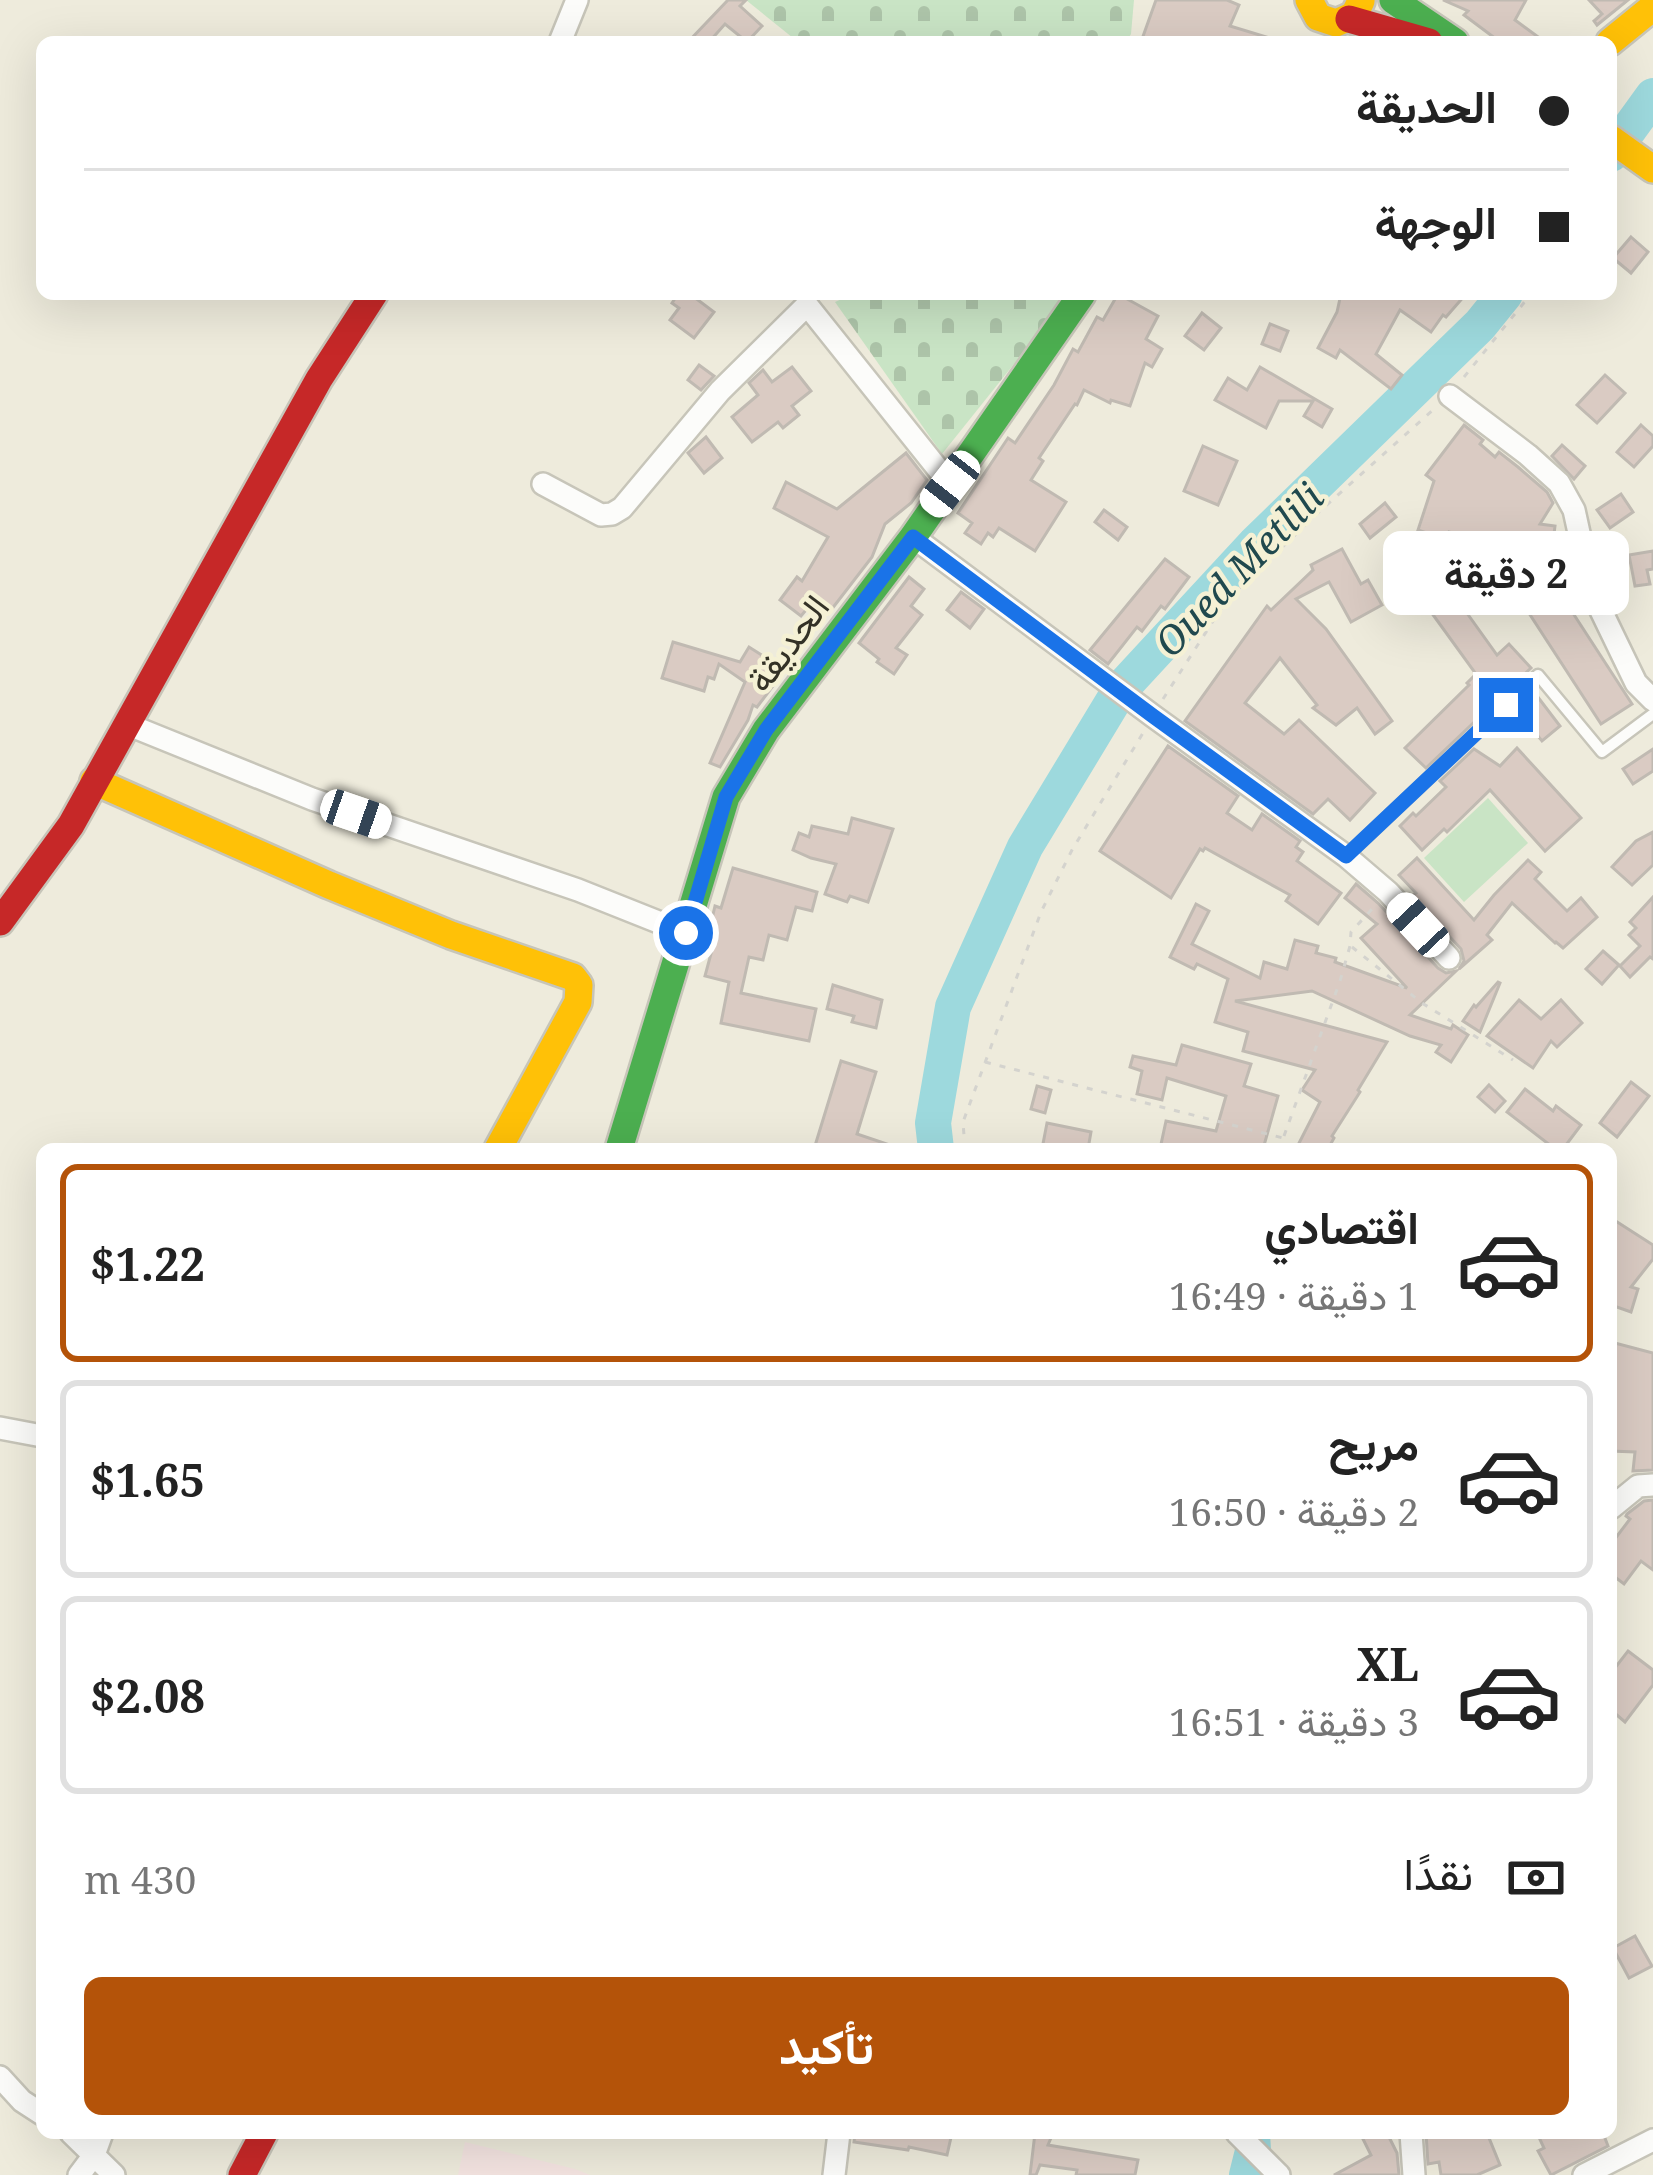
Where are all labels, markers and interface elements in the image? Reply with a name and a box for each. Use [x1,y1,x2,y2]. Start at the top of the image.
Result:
text: الحديقة [1356,75,1497,136]
text: الوجهة [1375,191,1497,252]
car [914,445,986,523]
water label: Oued Metlili [1142,471,1334,667]
callout: 2 دقيقة [1383,531,1629,615]
text: 2 دقيقة [1444,546,1568,599]
street label: الحديقة [734,584,840,702]
route end [1479,678,1533,732]
car [316,785,396,843]
car [1380,886,1456,964]
route start [659,906,713,960]
text: اقتصادي [1264,1196,1419,1257]
icon: car [1455,1209,1563,1317]
text: $1.22 [90,1233,205,1294]
text: 1 دقيقة · 16:49 [1168,1268,1419,1321]
text: مريح [1328,1412,1419,1473]
icon: car [1455,1425,1563,1533]
text: $1.65 [90,1449,205,1510]
text: 2 دقيقة · 16:50 [1168,1484,1419,1537]
text: XL [1357,1633,1419,1694]
icon: car [1455,1641,1563,1749]
text: $2.08 [90,1665,205,1726]
text: 3 دقيقة · 16:51 [1168,1694,1419,1747]
text: نقدًا [1403,1842,1473,1903]
icon: cash [1503,1845,1569,1911]
text: 430 m [84,1852,196,1905]
button: تأكيد [84,1977,1569,2115]

